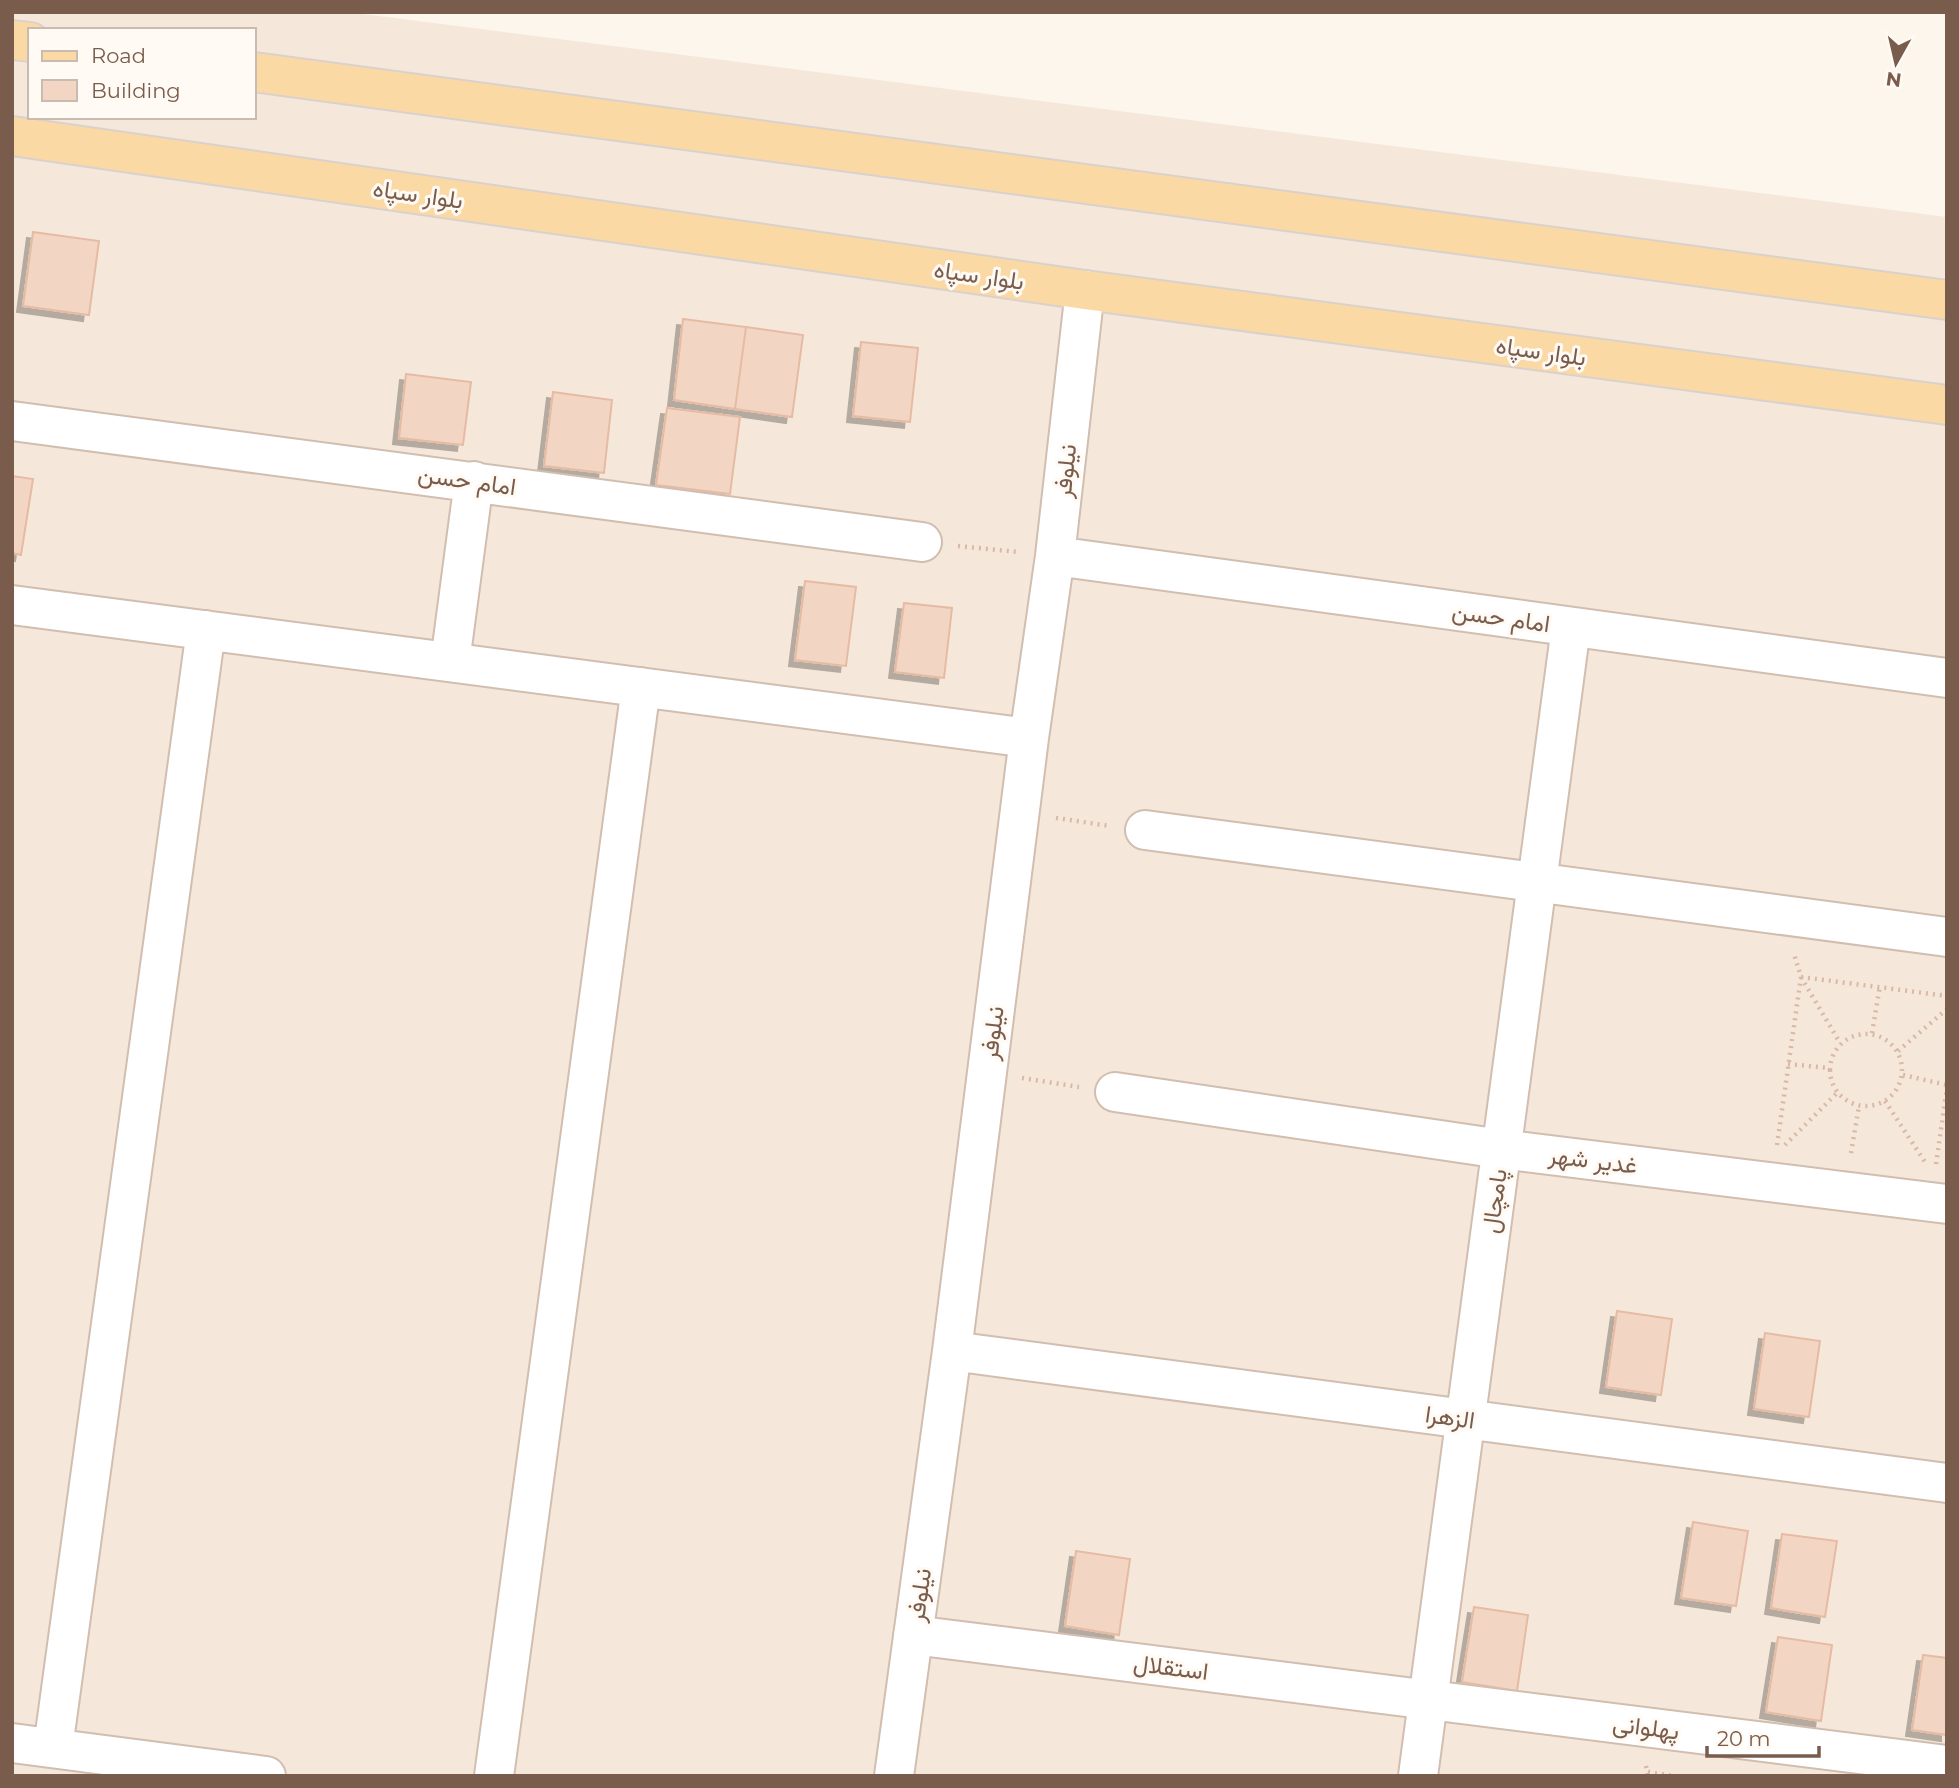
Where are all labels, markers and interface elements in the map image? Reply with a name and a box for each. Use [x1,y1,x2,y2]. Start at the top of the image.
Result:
legend [28,28,256,119]
north arrow [1861,28,1931,98]
text: Road [91,43,146,68]
text: N [1884,67,1903,92]
text: Building [91,78,181,103]
street label: بلوار سپاه [371,173,465,217]
street label: بلوار سپاه [932,254,1026,298]
street label: بلوار سپاه [1494,330,1588,374]
street label: نیلوفر [1048,443,1083,501]
street label: امام حسن [416,459,518,503]
street label: امام حسن [1450,596,1552,640]
street label: نیلوفر [974,1004,1011,1063]
street label: غدیر شهر [1546,1140,1639,1181]
street label: پامچال [1475,1167,1515,1235]
street label: الزهرا [1423,1399,1477,1436]
street label: نیلوفر [901,1566,938,1625]
street label: استقلال [1132,1648,1210,1686]
street label: پهلوانی [1611,1709,1681,1747]
scale bar [1707,1714,1819,1758]
text: 20 m [1717,1726,1771,1751]

